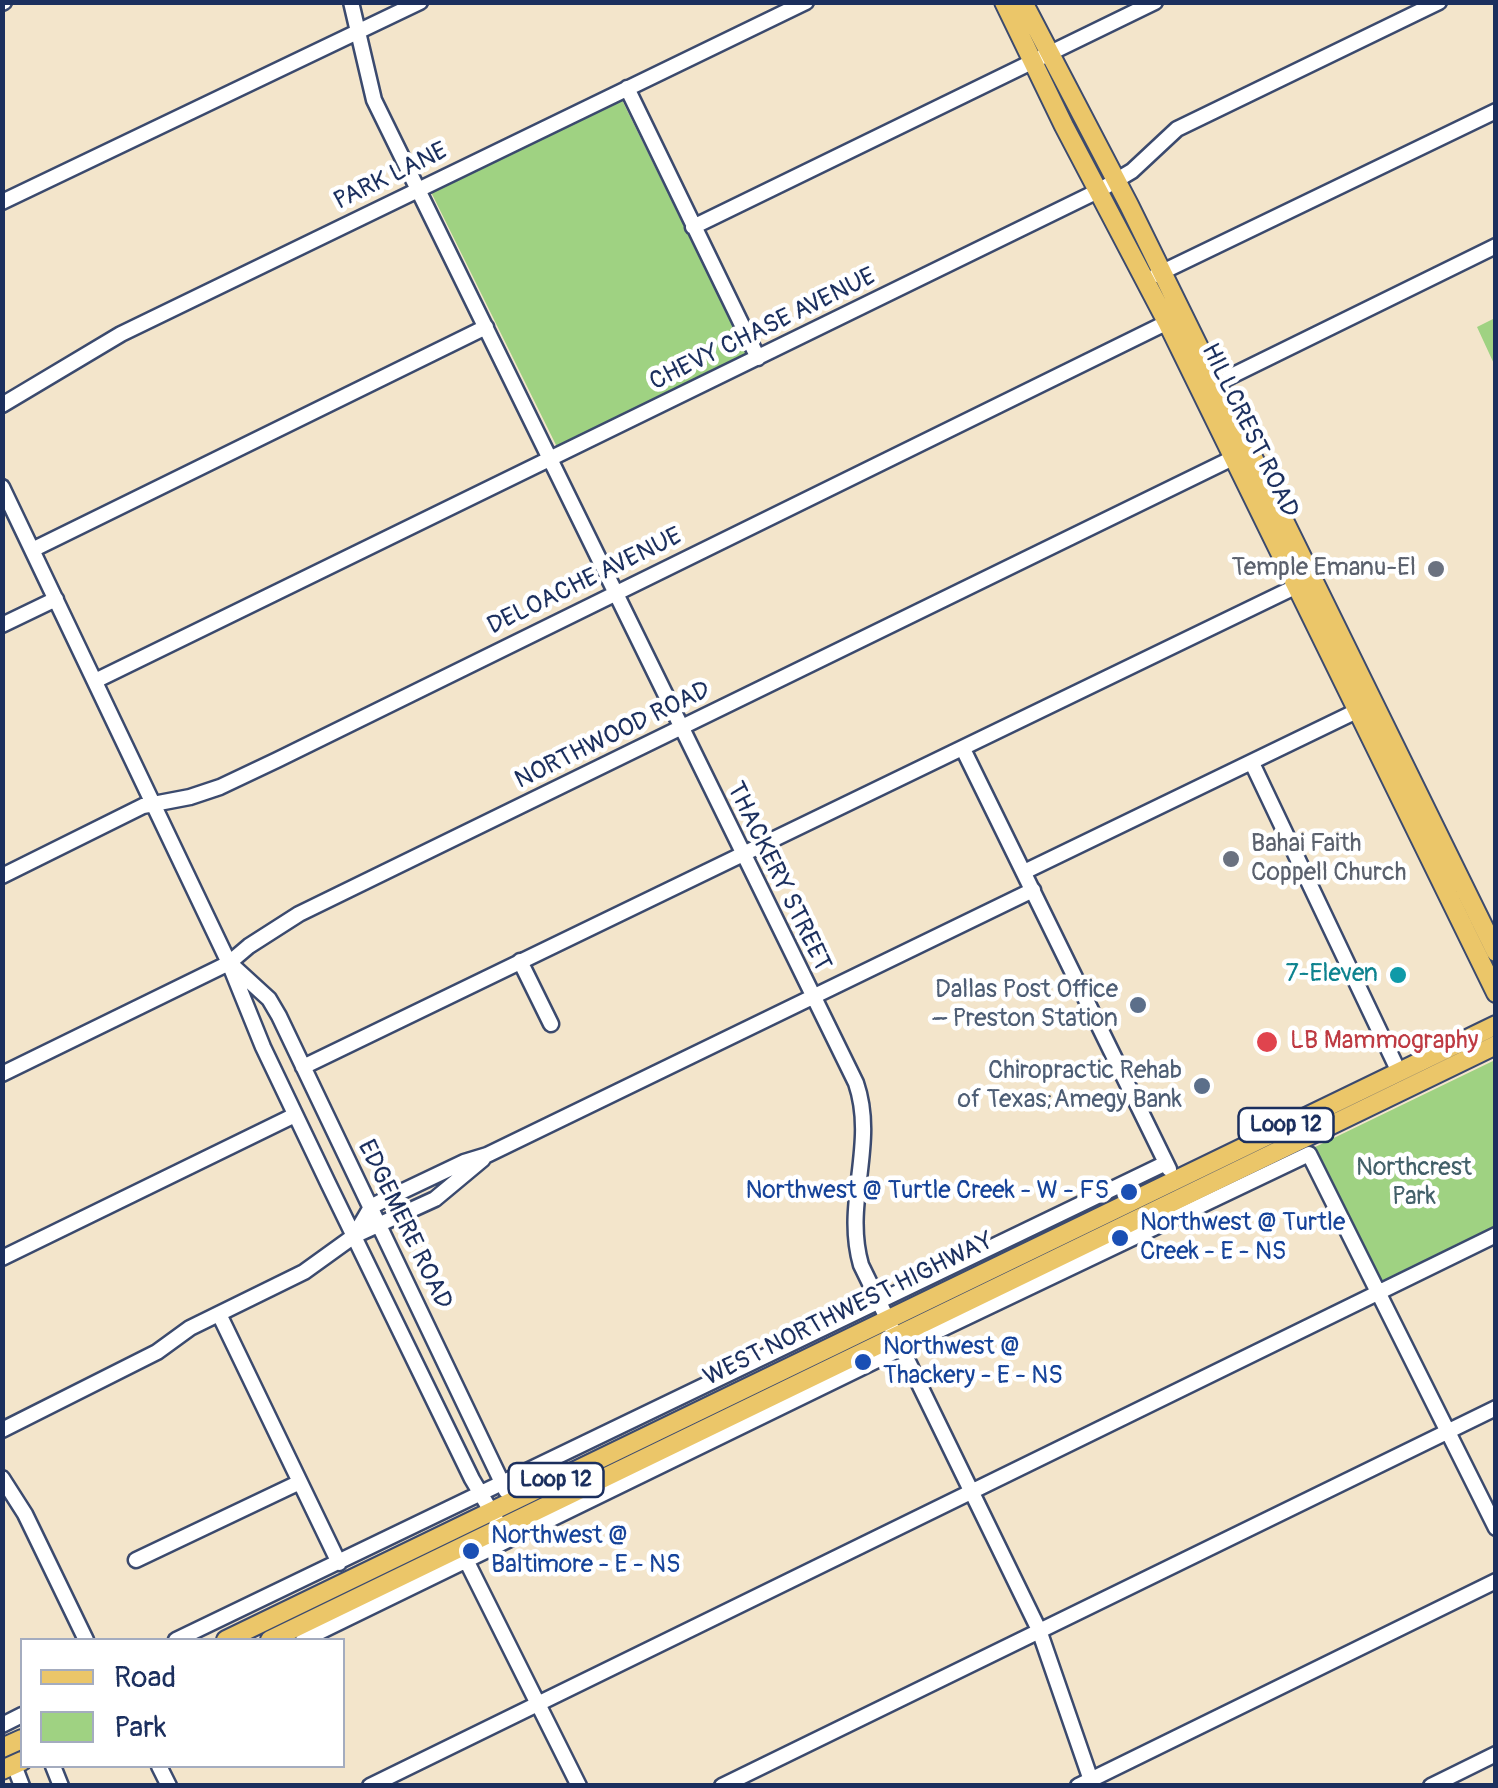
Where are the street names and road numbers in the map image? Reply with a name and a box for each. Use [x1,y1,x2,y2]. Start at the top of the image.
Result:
street label: PARK LANE [329,137,453,217]
street label: CHEVY CHASE AVENUE [645,262,881,398]
street label: HILLCREST ROAD [1194,339,1304,523]
street label: DELOACHE AVENUE [483,522,687,642]
street label: NORTHWOOD ROAD [511,676,715,796]
street label: THACKERY STREET [719,778,837,976]
road number: Loop 12 [1238,1108,1334,1142]
street label: EDGEMERE ROAD [350,1136,458,1314]
street label: WEST NORTHWEST HIGHWAY [699,1227,999,1393]
road number: Loop 12 [508,1463,604,1497]

